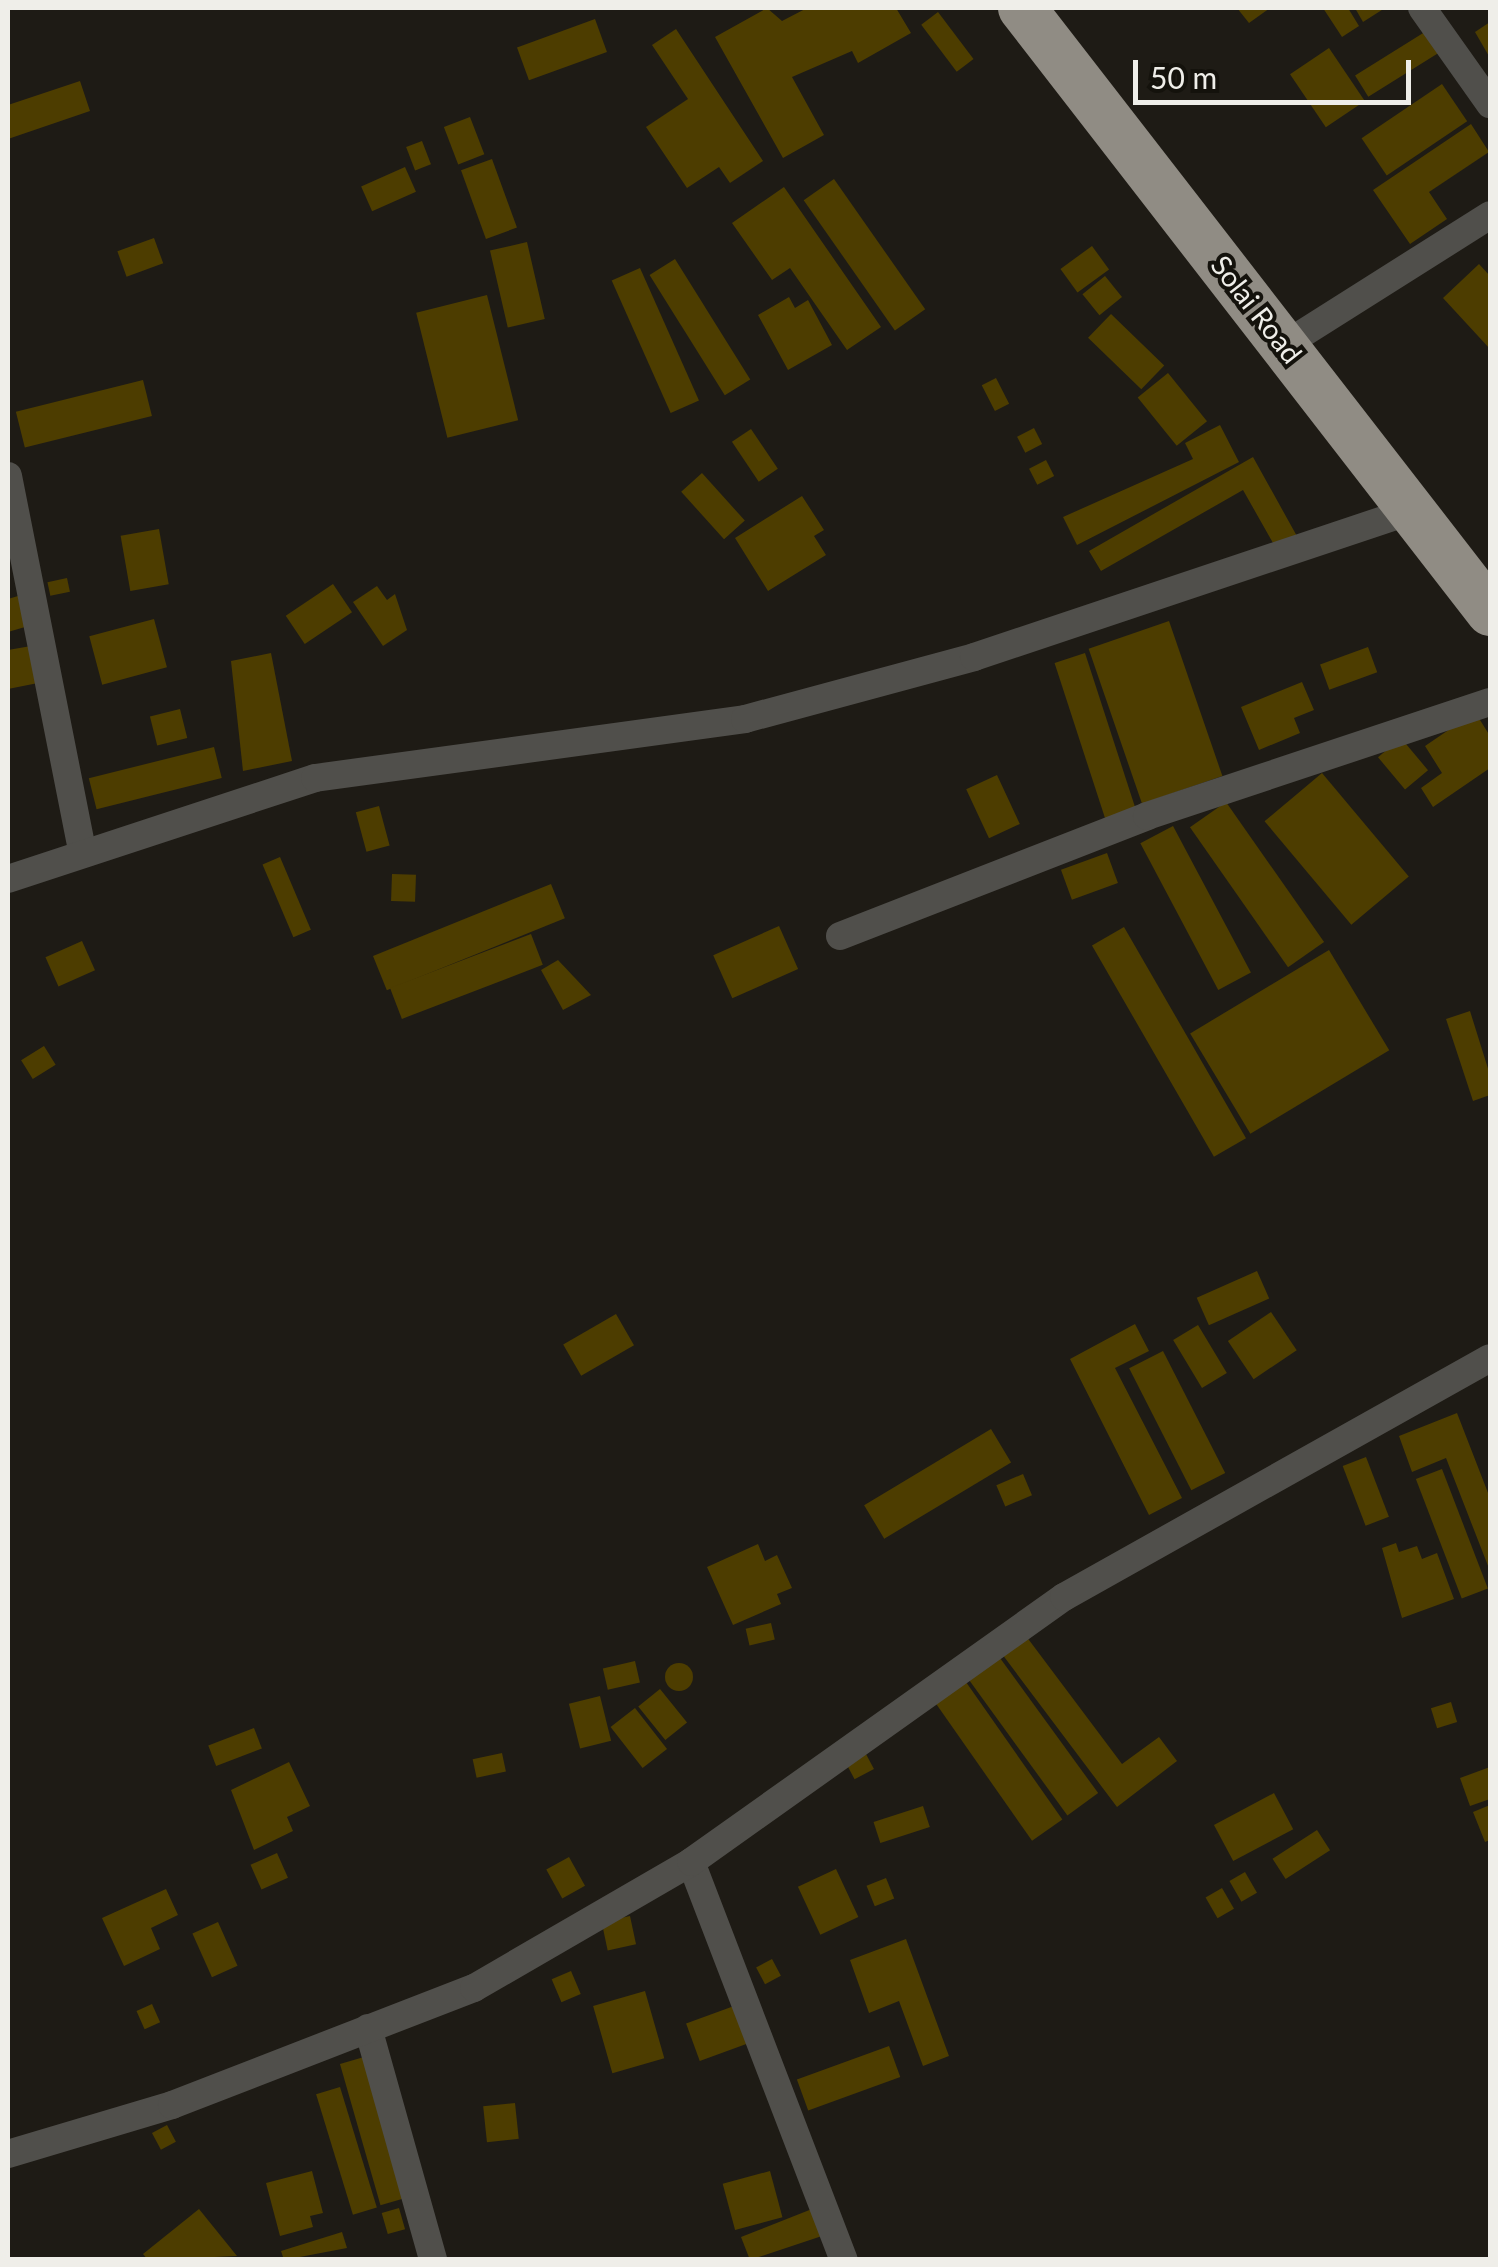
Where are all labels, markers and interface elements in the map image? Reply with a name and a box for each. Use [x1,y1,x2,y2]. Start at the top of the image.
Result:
scale bar [1138,40,1416,102]
text: 50 m [1150,59,1217,95]
street label: Solai Road [1205,248,1309,370]

